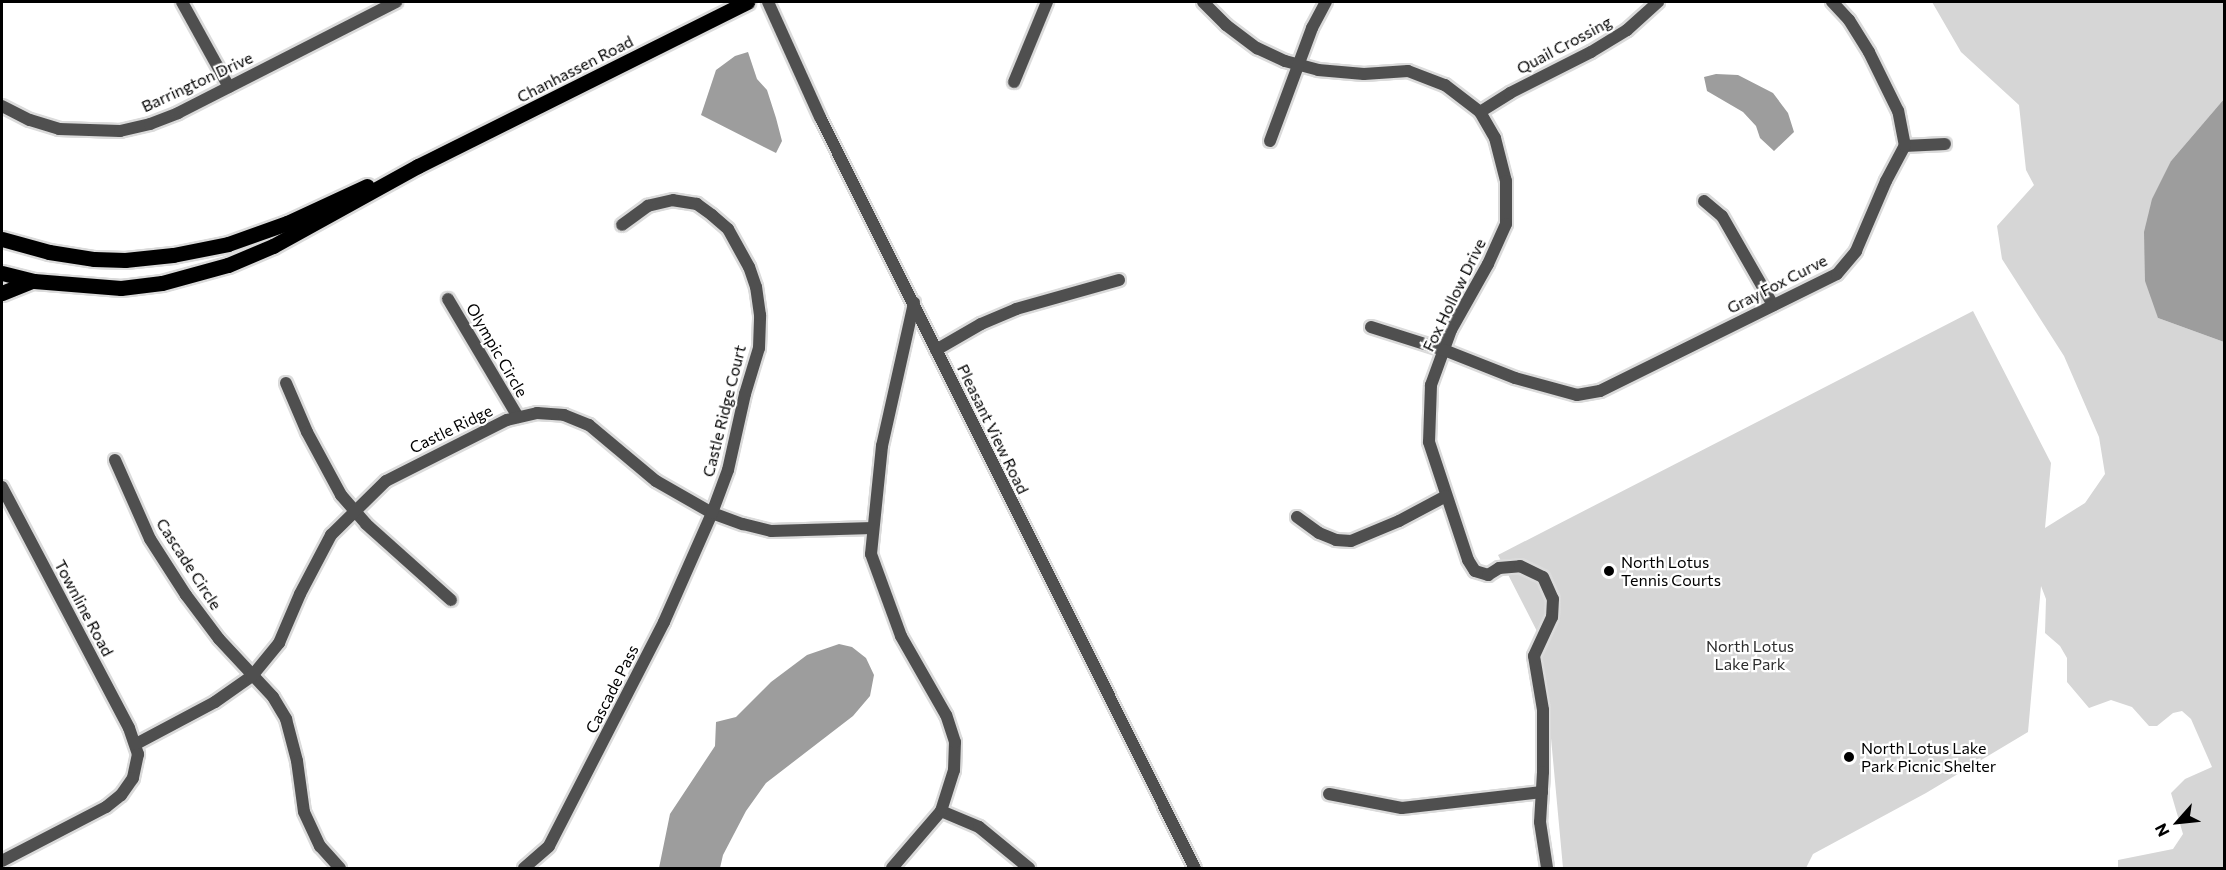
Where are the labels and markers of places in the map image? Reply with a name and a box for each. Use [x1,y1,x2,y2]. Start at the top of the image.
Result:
place label: North Lotus Tennis Courts [1621,552,1721,590]
marker: North Lotus Tennis Courts [1602,564,1616,578]
place label: North Lotus Lake Park Picnic Shelter [1861,738,1996,776]
marker: North Lotus Lake Park Picnic Shelter [1842,750,1856,764]

